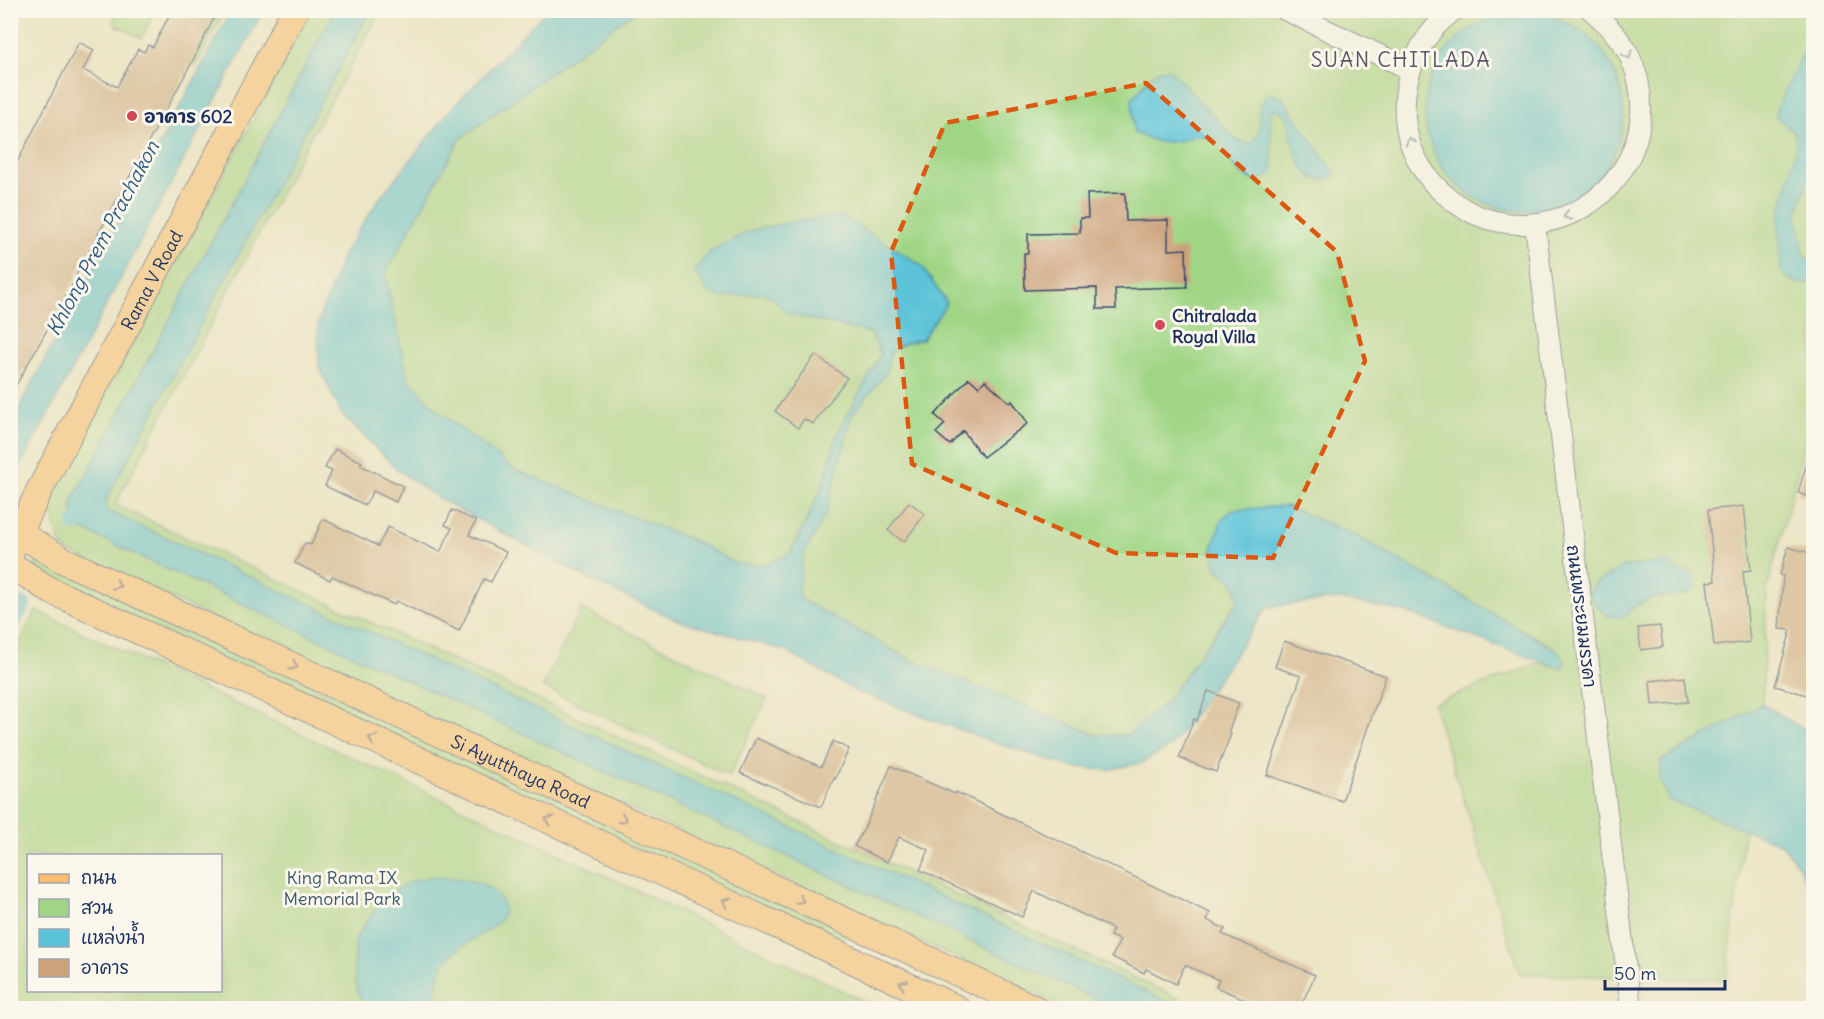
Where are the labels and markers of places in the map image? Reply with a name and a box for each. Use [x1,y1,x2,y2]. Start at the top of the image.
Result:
place label: อาคาร 602 [144,105,233,128]
marker: อาคาร 602 [125,109,139,123]
place label: Chitralada Royal Villa [1172,304,1257,348]
marker: Chitralada Royal Villa [1153,318,1167,332]

